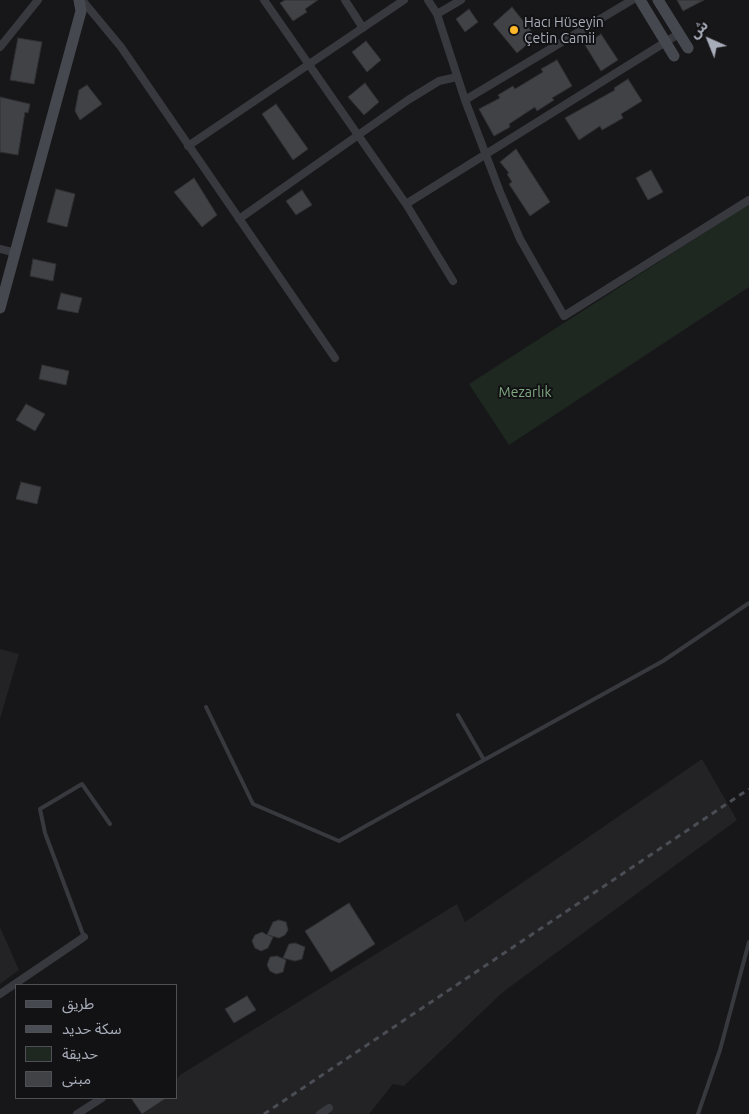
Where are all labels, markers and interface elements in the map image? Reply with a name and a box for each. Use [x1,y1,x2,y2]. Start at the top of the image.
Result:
place label: Hacı Hüseyin Çetin Camii [524,14,604,46]
north arrow [684,15,734,65]
text: ش [686,17,711,42]
marker: Hacı Hüseyin Çetin Camii [508,24,520,36]
park label: Mezarlık [499,384,551,400]
legend [15,984,178,1099]
text: طريق [62,995,94,1012]
text: سكة حديد [62,1020,121,1037]
text: حديقة [62,1045,98,1062]
text: مبنى [62,1070,91,1087]

